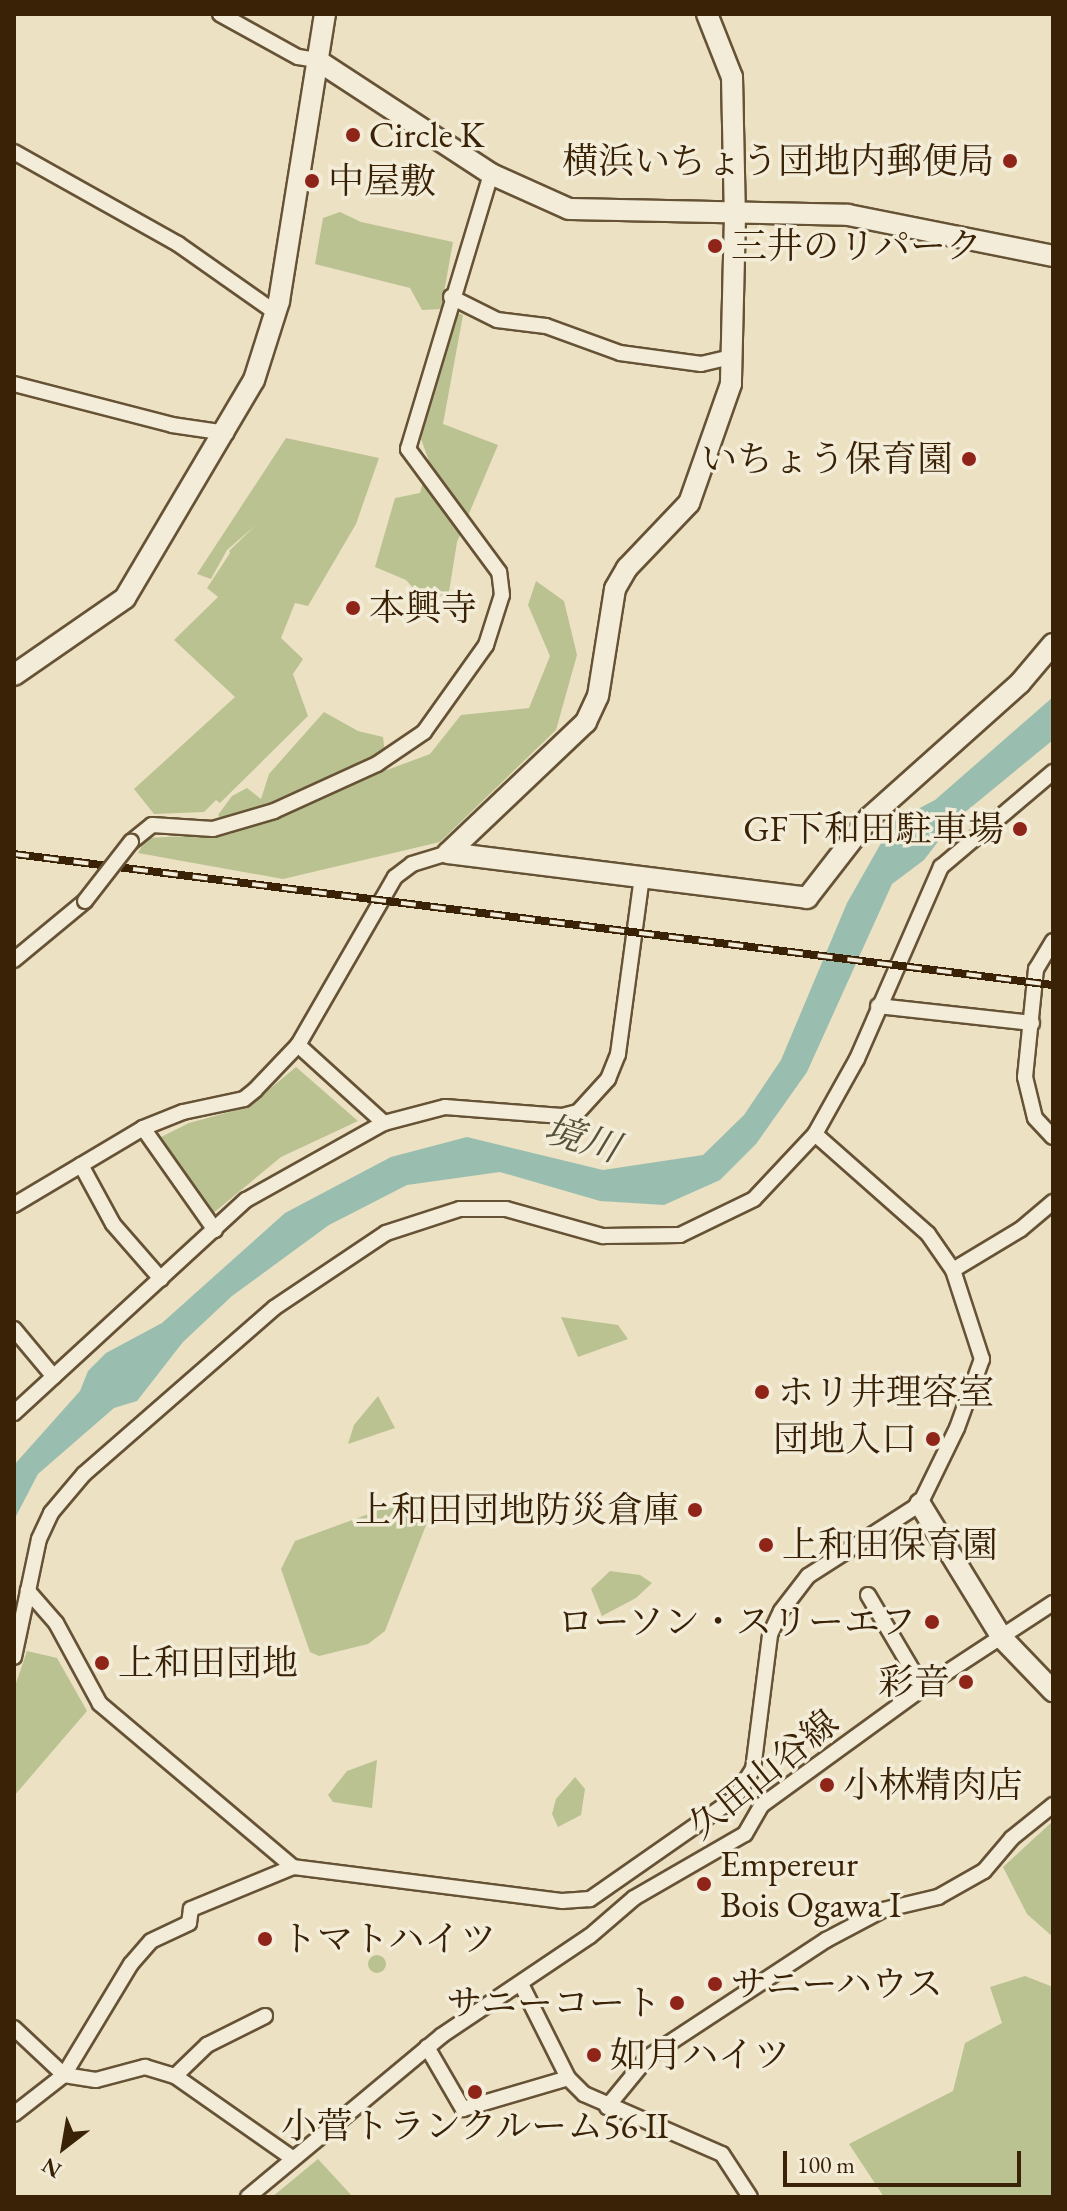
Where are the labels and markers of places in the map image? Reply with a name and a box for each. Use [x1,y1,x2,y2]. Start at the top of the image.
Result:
place label: Circle K [369,113,484,157]
marker: Circle K [344,126,362,144]
place label: 横浜いちょう団地内郵便局 [562,139,994,183]
marker: 横浜いちょう団地内郵便局 [1001,152,1019,170]
place label: 中屋敷 [328,159,436,203]
marker: 中屋敷 [303,172,321,190]
place label: 三井のリパーク [731,224,983,268]
marker: 三井のリパーク [706,237,724,255]
place label: いちょう保育園 [701,437,953,481]
marker: いちょう保育園 [960,450,978,468]
place label: 本興寺 [369,586,477,630]
marker: 本興寺 [344,599,362,617]
place label: GF下和田駐車場 [743,807,1004,851]
marker: GF下和田駐車場 [1011,820,1029,838]
place label: ホリ井理容室 [778,1370,994,1414]
marker: ホリ井理容室 [753,1383,771,1401]
place label: 団地入口 [773,1417,917,1461]
marker: 団地入口 [924,1430,942,1448]
place label: 上和田団地防災倉庫 [355,1488,679,1532]
marker: 上和田団地防災倉庫 [686,1501,704,1519]
place label: 上和田保育園 [782,1523,998,1567]
marker: 上和田保育園 [757,1536,775,1554]
place label: ローソン・スリーエフ [556,1600,916,1644]
marker: ローソン・スリーエフ [923,1613,941,1631]
place label: 上和田団地 [118,1641,298,1685]
marker: 上和田団地 [93,1654,111,1672]
place label: 彩音 [878,1660,950,1704]
marker: 彩音 [957,1673,975,1691]
place label: 小林精肉店 [843,1763,1023,1807]
marker: 小林精肉店 [818,1776,836,1794]
place label: Empereur Bois Ogawa Ⅰ [720,1841,901,1926]
marker: Empereur Bois Ogawa Ⅰ [695,1875,713,1893]
place label: トマトハイツ [281,1917,497,1961]
marker: トマトハイツ [256,1930,274,1948]
place label: サニーハウス [731,1962,947,2006]
marker: サニーハウス [706,1975,724,1993]
place label: サニーコート [445,1981,661,2025]
marker: サニーコート [668,1994,686,2012]
place label: 如月ハイツ [610,2033,790,2077]
marker: 如月ハイツ [585,2046,603,2064]
marker: 小菅トランクルーム56 Ⅱ [466,2083,484,2101]
place label: 小菅トランクルーム56 Ⅱ [280,2104,670,2148]

